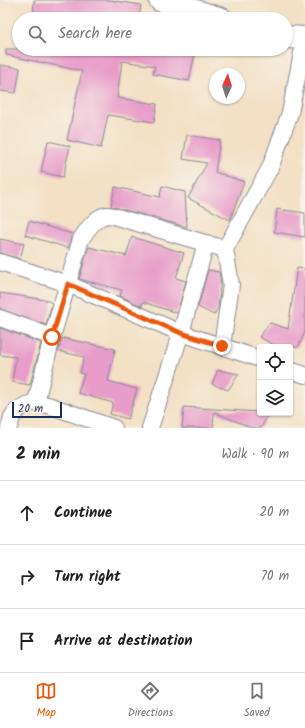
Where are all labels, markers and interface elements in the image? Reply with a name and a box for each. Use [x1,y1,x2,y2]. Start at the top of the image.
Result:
search box [12,12,293,56]
text: Search here [58,22,132,46]
icon: search [26,23,48,45]
north arrow [209,68,245,104]
route start [43,328,61,346]
route end [213,337,231,355]
map controls [257,344,293,416]
button: locate [257,344,293,380]
button: layers [257,380,293,416]
scale bar [12,400,62,419]
text: 20 m [18,400,43,418]
text: 2 min [16,441,60,468]
text: Walk · 90 m [222,444,289,465]
text: Continue [54,501,112,525]
icon: ahead [16,502,38,524]
text: 20 m [259,502,289,523]
text: Turn right [54,565,121,589]
icon: right [16,566,38,588]
text: 70 m [261,566,289,587]
text: Arrive at destination [54,629,193,653]
icon: arrive [16,630,38,652]
tab: Map [35,680,57,722]
tab: Directions [128,680,173,722]
tab: Saved [244,680,270,722]

